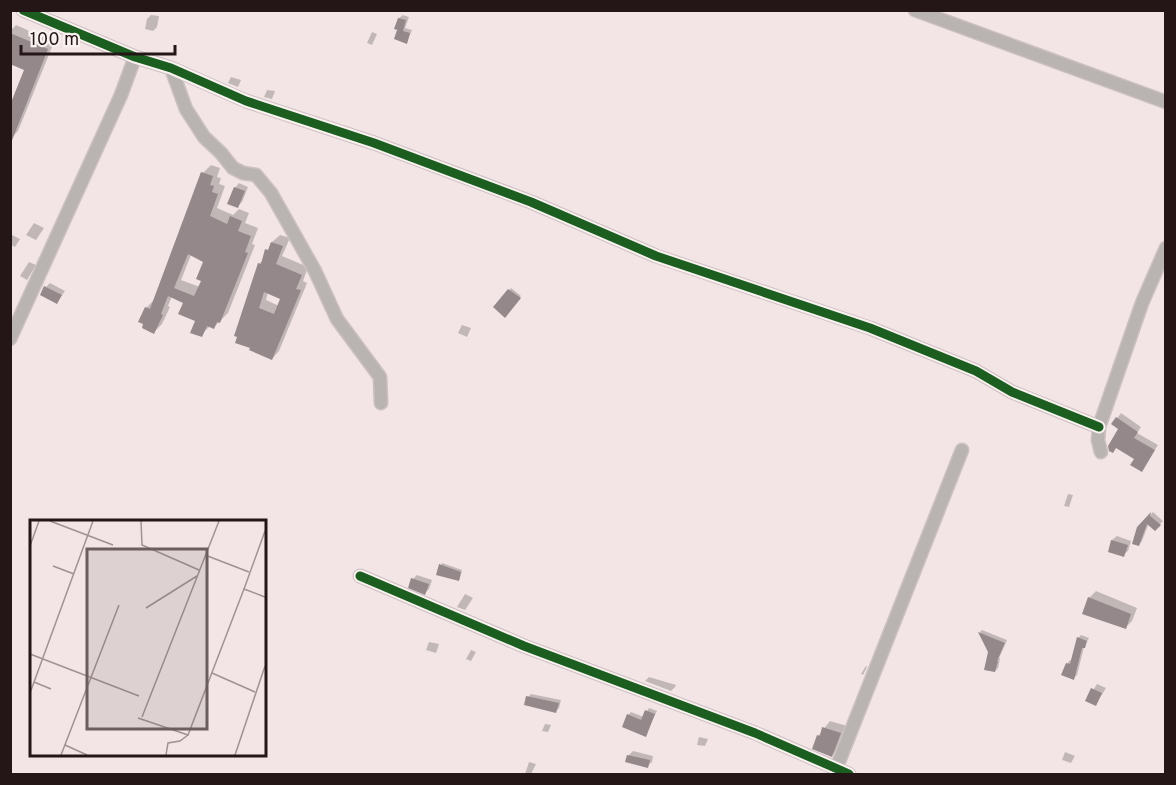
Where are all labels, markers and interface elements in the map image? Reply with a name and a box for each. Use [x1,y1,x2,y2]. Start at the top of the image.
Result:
scale bar [21,18,176,56]
text: 100 m [30,29,79,52]
inset map [30,520,266,755]

